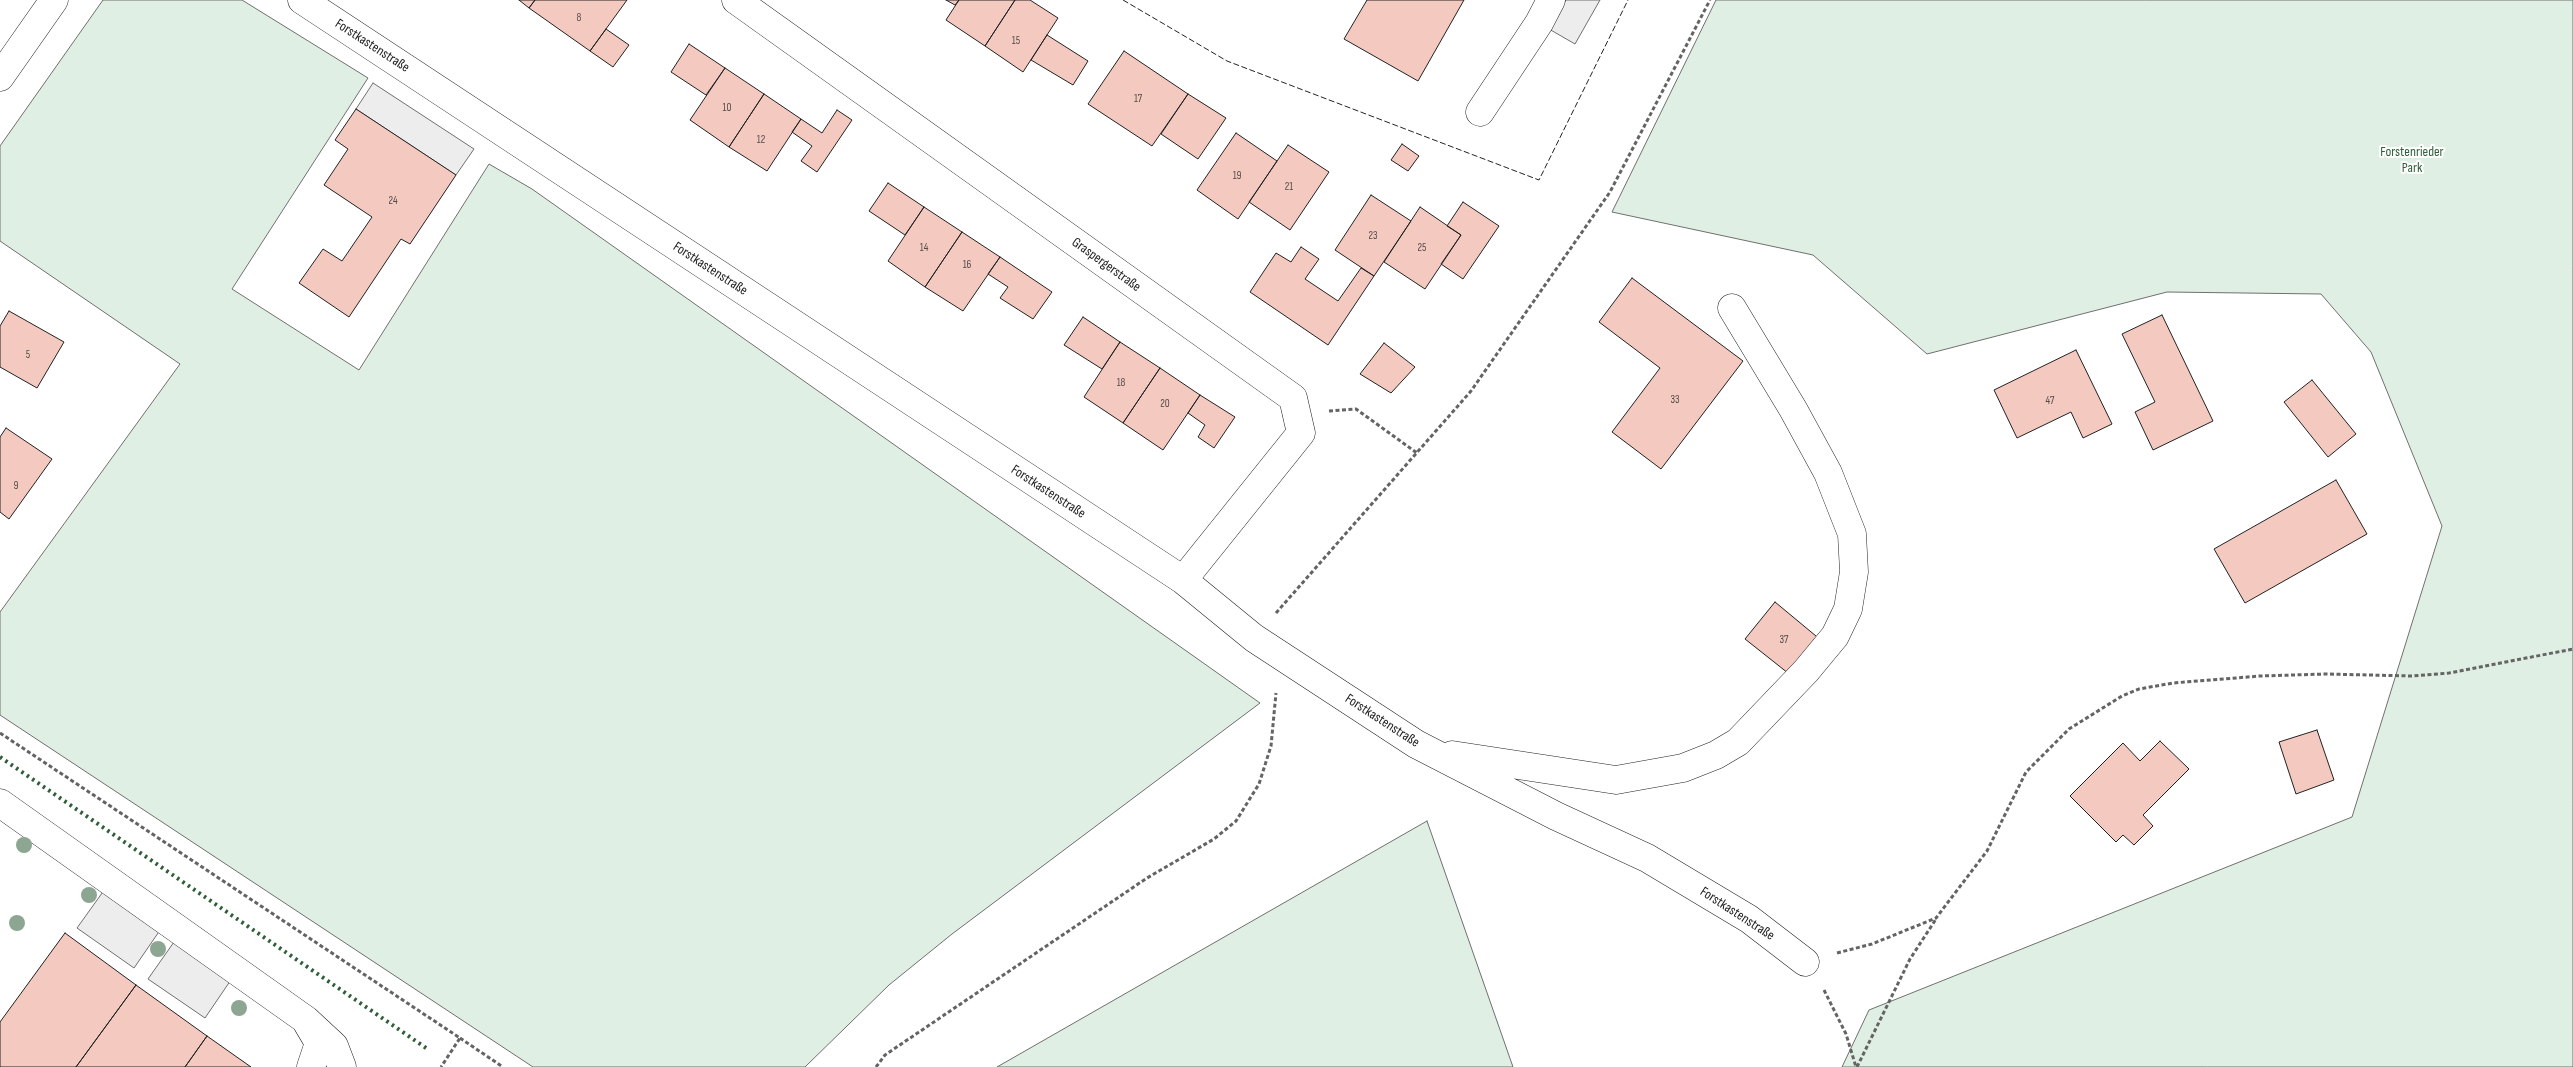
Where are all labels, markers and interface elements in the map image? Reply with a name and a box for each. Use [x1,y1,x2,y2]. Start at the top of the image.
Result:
house number: 8 [577,11,581,25]
street label: Forstkastenstraße [332,16,412,76]
house number: 15 [1012,34,1020,48]
house number: 17 [1134,92,1142,106]
house number: 10 [723,101,731,115]
house number: 12 [757,133,765,147]
park label: Forstenrieder Park [2380,144,2444,176]
house number: 19 [1233,169,1241,183]
house number: 21 [1285,180,1293,194]
house number: 24 [388,194,398,208]
house number: 23 [1368,229,1378,243]
street label: Graspergerstraße [1068,234,1144,296]
street label: Forstkastenstraße [670,239,750,299]
house number: 14 [920,241,928,255]
house number: 25 [1418,241,1426,255]
house number: 16 [963,258,971,272]
house number: 5 [26,348,30,362]
house number: 18 [1117,376,1125,390]
house number: 33 [1670,393,1680,407]
house number: 47 [2046,394,2054,408]
house number: 20 [1160,397,1170,411]
street label: Forstkastenstraße [1008,462,1088,522]
house number: 9 [14,479,18,493]
house number: 37 [1779,633,1789,647]
street label: Forstkastenstraße [1342,691,1422,751]
street label: Forstkastenstraße [1697,884,1777,944]

